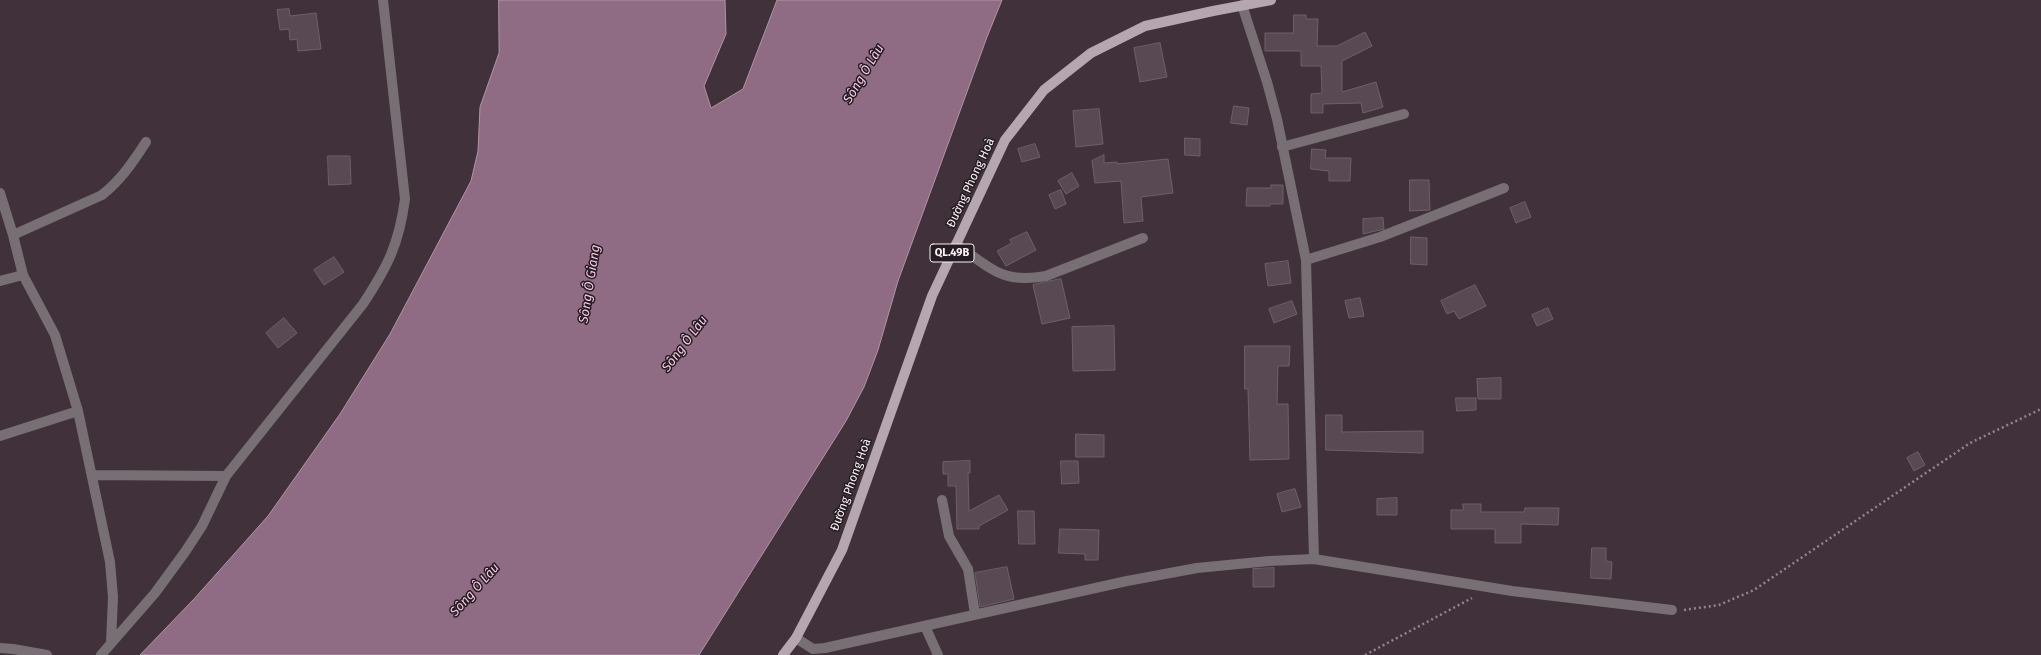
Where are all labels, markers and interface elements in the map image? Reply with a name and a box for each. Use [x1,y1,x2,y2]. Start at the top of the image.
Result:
water label: Sông Ô Lâu [840,42,888,106]
street label: Đường Phong Hoà [944,136,998,230]
water label: Sông Ô Giang [576,244,604,324]
road number: QL.49B [930,244,974,262]
water label: Sông Ô Lâu [659,313,711,375]
street label: Đường Phong Hoà [828,437,874,533]
water label: Sông Ô Lâu [447,560,503,620]

